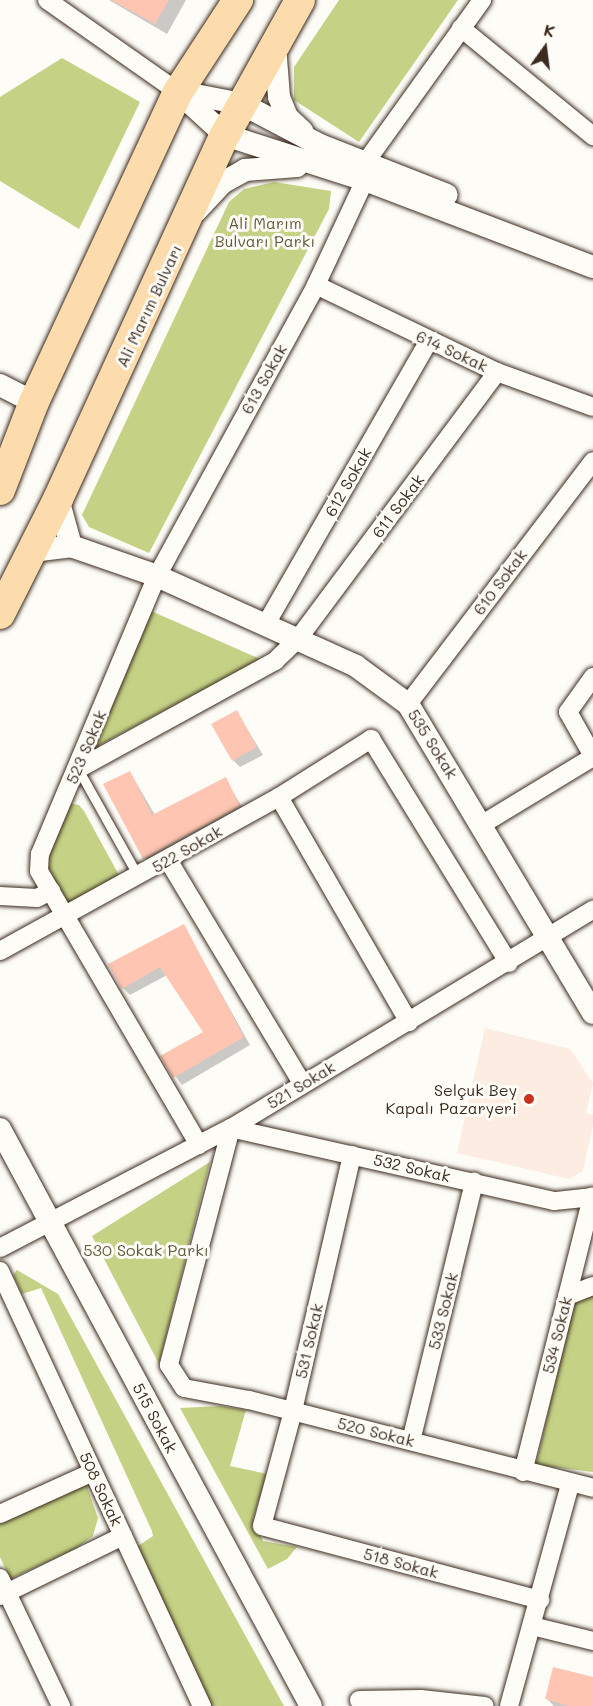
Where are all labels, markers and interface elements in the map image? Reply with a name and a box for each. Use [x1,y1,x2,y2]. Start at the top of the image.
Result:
north arrow [515,18,575,78]
text: K [542,19,557,42]
park label: Ali Marım Bulvarı Parkı [215,213,315,251]
street label: Ali Marım Bulvarı [112,242,186,370]
street label: 614 Sokak [413,326,491,376]
street label: 613 Sokak [237,341,291,417]
street label: 612 Sokak [321,444,375,520]
street label: 611 Sokak [368,470,428,542]
street label: 610 Sokak [469,545,531,619]
street label: 535 Sokak [404,706,462,782]
street label: 523 Sokak [62,707,110,787]
street label: 522 Sokak [149,821,225,877]
street label: 521 Sokak [263,1057,339,1113]
place label: Selçuk Bey Kapalı Pazaryeri [385,1080,517,1118]
marker: Selçuk Bey Kapalı Pazaryeri [522,1092,536,1106]
street label: 532 Sokak [372,1150,452,1186]
park label: 530 Sokak Parkı [83,1240,209,1260]
street label: 533 Sokak [424,1271,462,1351]
street label: 534 Sokak [538,1295,576,1375]
street label: 531 Sokak [291,1302,327,1380]
street label: 515 Sokak [129,1380,181,1456]
street label: 520 Sokak [336,1413,416,1451]
street label: 508 Sokak [76,1449,126,1529]
street label: 518 Sokak [361,1544,441,1582]

